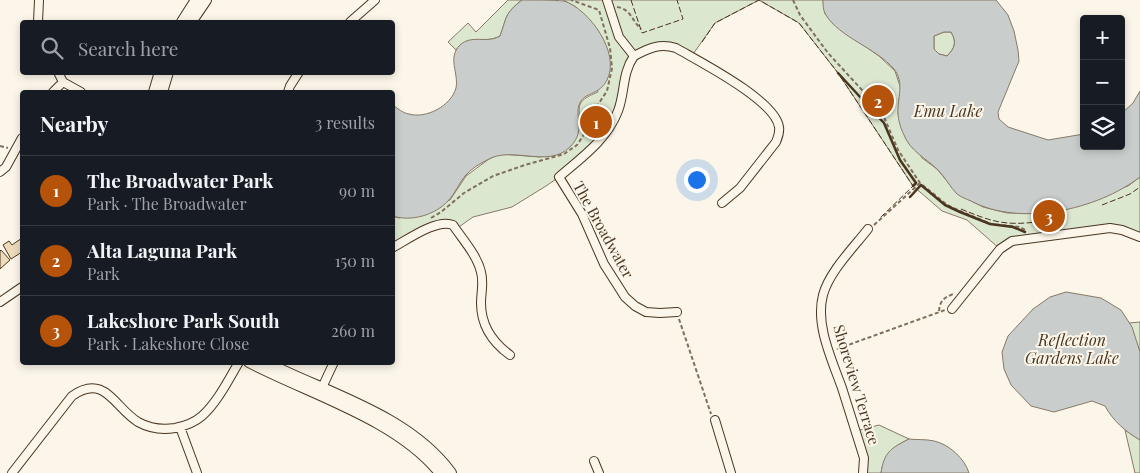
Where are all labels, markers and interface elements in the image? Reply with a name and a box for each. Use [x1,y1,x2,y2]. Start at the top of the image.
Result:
map controls [1080,15,1125,150]
button: + [1080,15,1125,60]
search box [20,20,395,75]
icon: search [38,34,66,62]
text: Search here [78,35,178,61]
button: − [1080,60,1125,105]
pin: 2 [862,82,894,120]
water label: Emu Lake [913,100,982,121]
pin: 1 [580,103,612,141]
button: layers [1080,105,1125,150]
text: Nearby [40,109,109,137]
text: 3 results [315,112,375,133]
text: The Broadwater Park [87,167,273,193]
your location [684,167,710,193]
street label: The Broadwater [569,177,639,282]
text: 1 [53,180,59,201]
text: 90 m [339,180,375,201]
text: Park · The Broadwater [87,193,247,214]
pin: 3 [1033,197,1065,235]
text: Alta Laguna Park [87,237,237,263]
text: 2 [52,250,60,271]
text: 150 m [335,250,375,271]
text: Park [87,263,120,284]
text: Lakeshore Park South [87,307,280,333]
text: 3 [52,320,60,341]
text: 260 m [331,320,375,341]
street label: Shoreview Terrace [829,322,885,447]
water label: Reflection Gardens Lake [1025,329,1119,368]
text: Park · Lakeshore Close [87,333,249,354]

